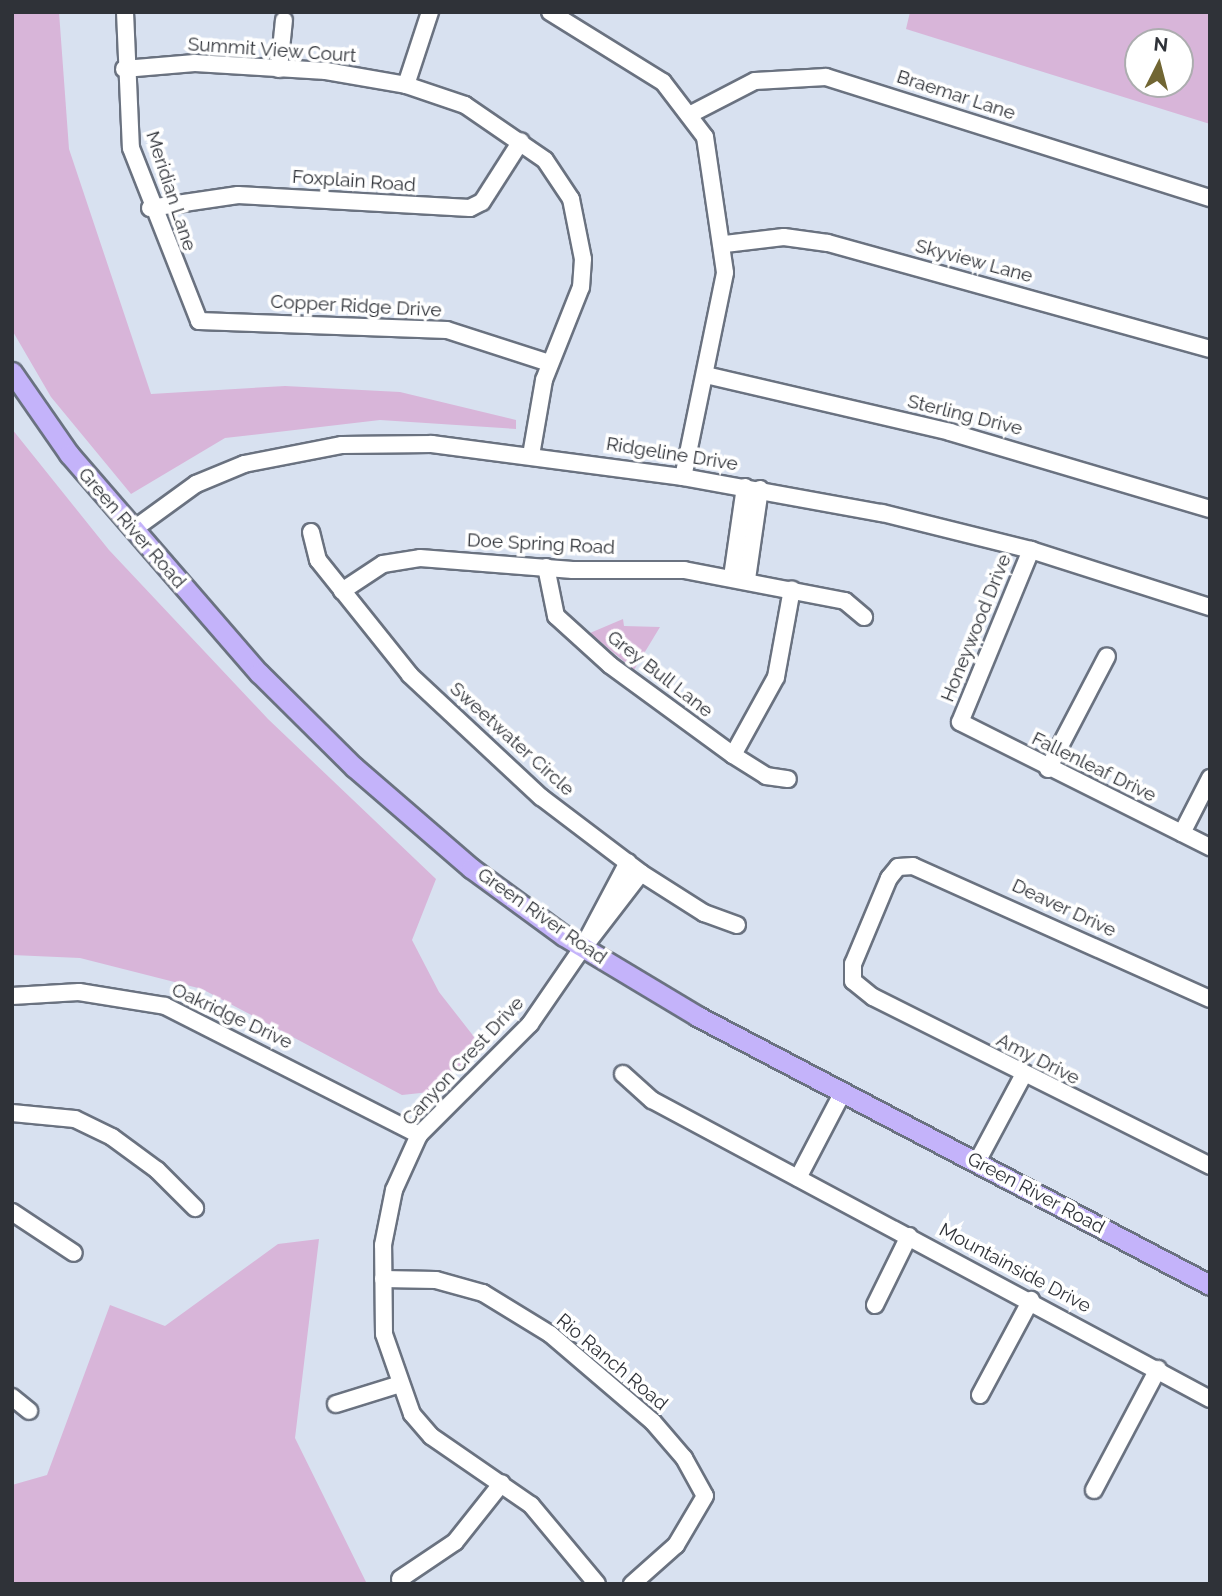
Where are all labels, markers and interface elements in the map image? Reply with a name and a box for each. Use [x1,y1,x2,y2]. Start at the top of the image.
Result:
north arrow [1124,28,1194,98]
text: N [1153,32,1169,56]
street label: Summit View Court [186,33,358,67]
street label: Braemar Lane [894,65,1018,125]
street label: Meridian Lane [141,128,201,254]
street label: Foxplain Road [291,165,417,197]
street label: Skyview Lane [913,234,1035,288]
street label: Copper Ridge Drive [270,290,442,322]
street label: Sterling Drive [905,390,1025,440]
street label: Ridgeline Drive [605,432,739,476]
street label: Green River Road [73,463,191,593]
street label: Doe Spring Road [466,529,616,559]
street label: Honeywood Drive [936,551,1016,705]
street label: Grey Bull Lane [602,625,718,723]
street label: Sweetwater Circle [445,677,579,801]
street label: Fallenleaf Drive [1028,727,1160,807]
street label: Green River Road [473,863,611,969]
street label: Deaver Drive [1008,874,1120,942]
street label: Oakridge Drive [168,978,296,1054]
street label: Canyon Crest Drive [397,992,529,1130]
street label: Amy Drive [992,1028,1084,1090]
street label: Green River Road [963,1147,1109,1239]
street label: Mountainside Drive [935,1218,1095,1318]
street label: Rio Ranch Road [552,1309,672,1415]

